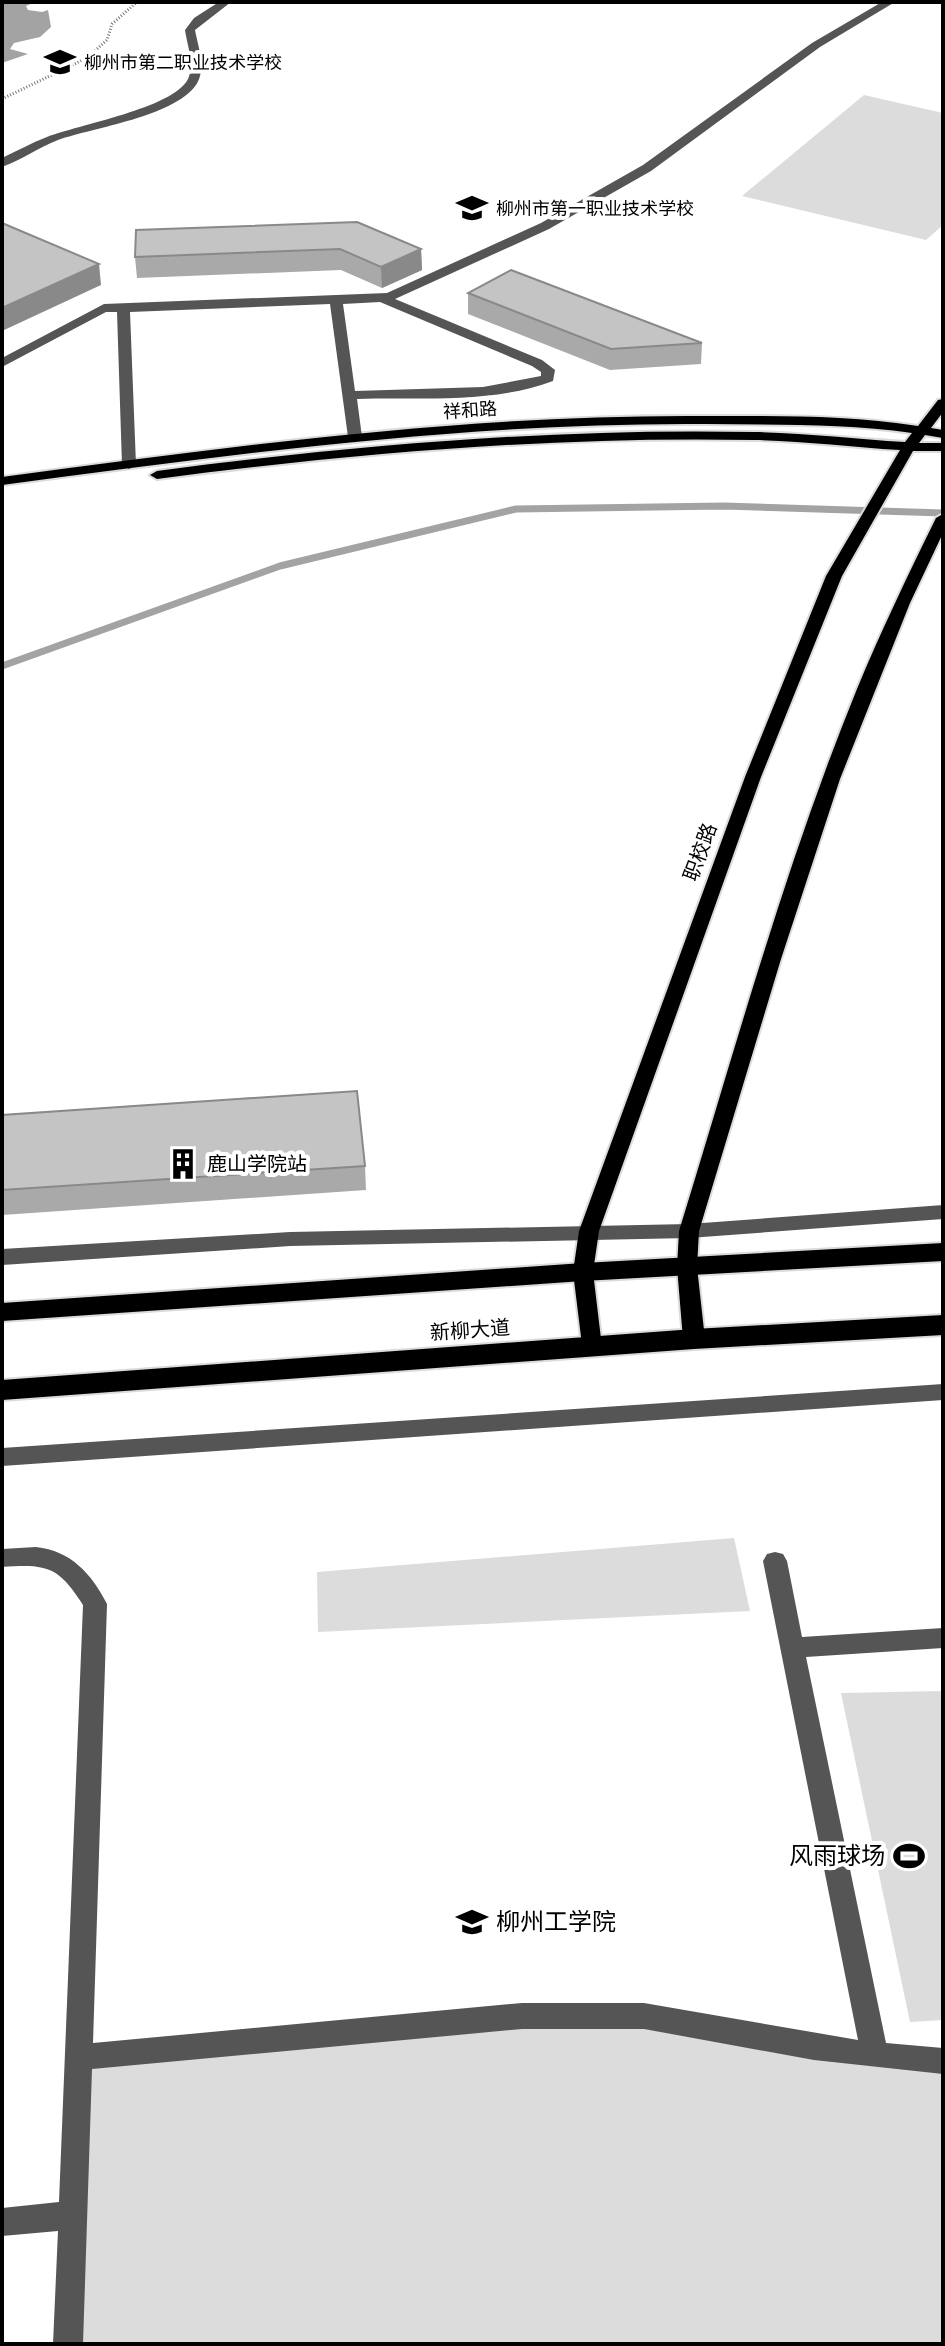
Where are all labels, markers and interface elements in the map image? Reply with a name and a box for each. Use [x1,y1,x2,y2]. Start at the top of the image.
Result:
school or university icon: 柳州市第二职业技术学校 [43,45,77,79]
place label: 柳州市第二职业技术学校 [84,52,282,73]
school or university icon: 柳州市第一职业技术学校 [455,191,489,225]
place label: 柳州市第一职业技术学校 [496,198,694,219]
street label: 祥和路 [442,398,498,422]
street label: 职校路 [678,820,722,884]
building icon: 鹿山学院站 [166,1147,200,1181]
place label: 鹿山学院站 [207,1152,307,1176]
street label: 新柳大道 [429,1315,511,1345]
sports icon: 风雨球场 [892,1839,926,1873]
place label: 风雨球场 [789,1842,885,1870]
school or university icon: 柳州工学院 [455,1905,489,1939]
place label: 柳州工学院 [496,1908,616,1936]

